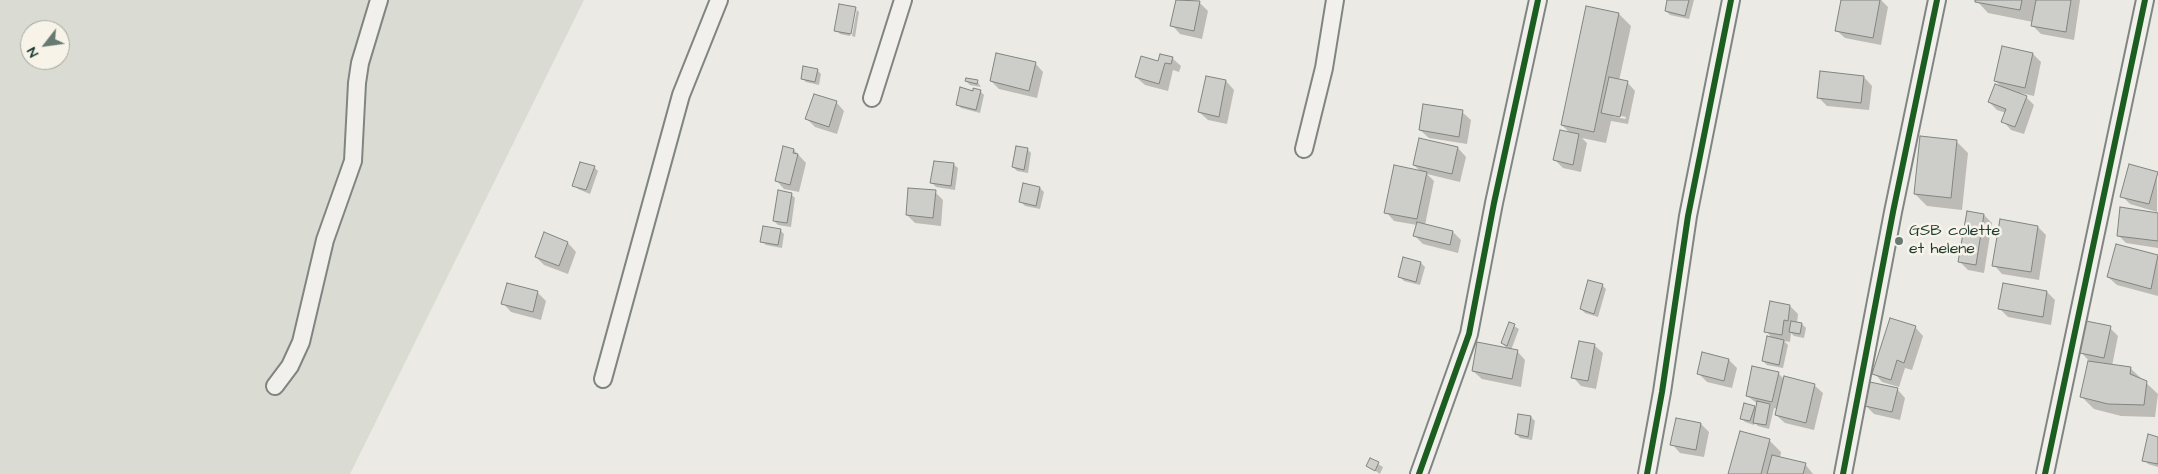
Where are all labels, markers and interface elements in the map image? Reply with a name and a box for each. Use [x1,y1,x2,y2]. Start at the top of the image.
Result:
north arrow [20,20,70,70]
text: N [22,43,44,61]
place label: GSB colette et helene [1909,222,2000,260]
marker: GSB colette et helene [1893,235,1905,247]

